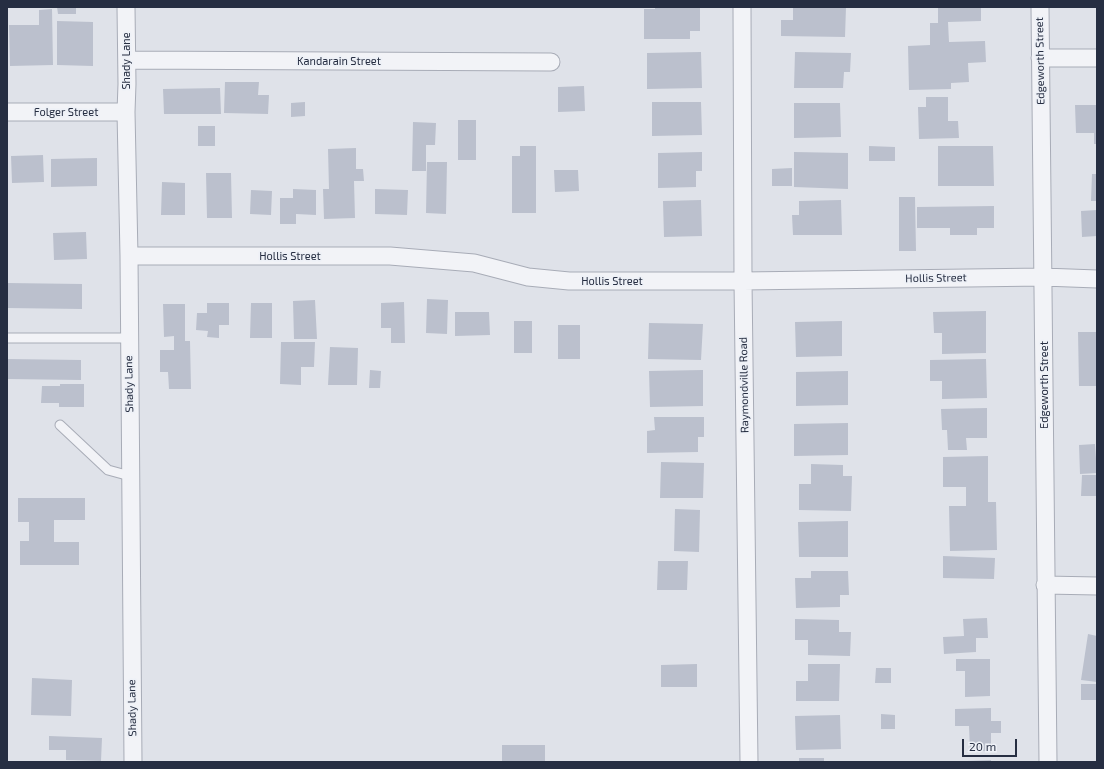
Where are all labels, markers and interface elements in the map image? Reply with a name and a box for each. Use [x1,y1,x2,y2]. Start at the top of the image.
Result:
street label: Edgeworth Street [1033,17,1047,105]
street label: Shady Lane [119,32,133,90]
street label: Kandarain Street [297,54,381,68]
street label: Folger Street [34,105,98,119]
street label: Hollis Street [259,249,321,263]
street label: Hollis Street [905,271,967,285]
street label: Hollis Street [581,274,643,288]
street label: Raymondville Road [737,337,751,433]
street label: Edgeworth Street [1037,341,1051,429]
street label: Shady Lane [122,355,136,413]
street label: Shady Lane [125,679,139,737]
scale bar [964,731,1019,757]
text: 20 m [969,739,996,753]

